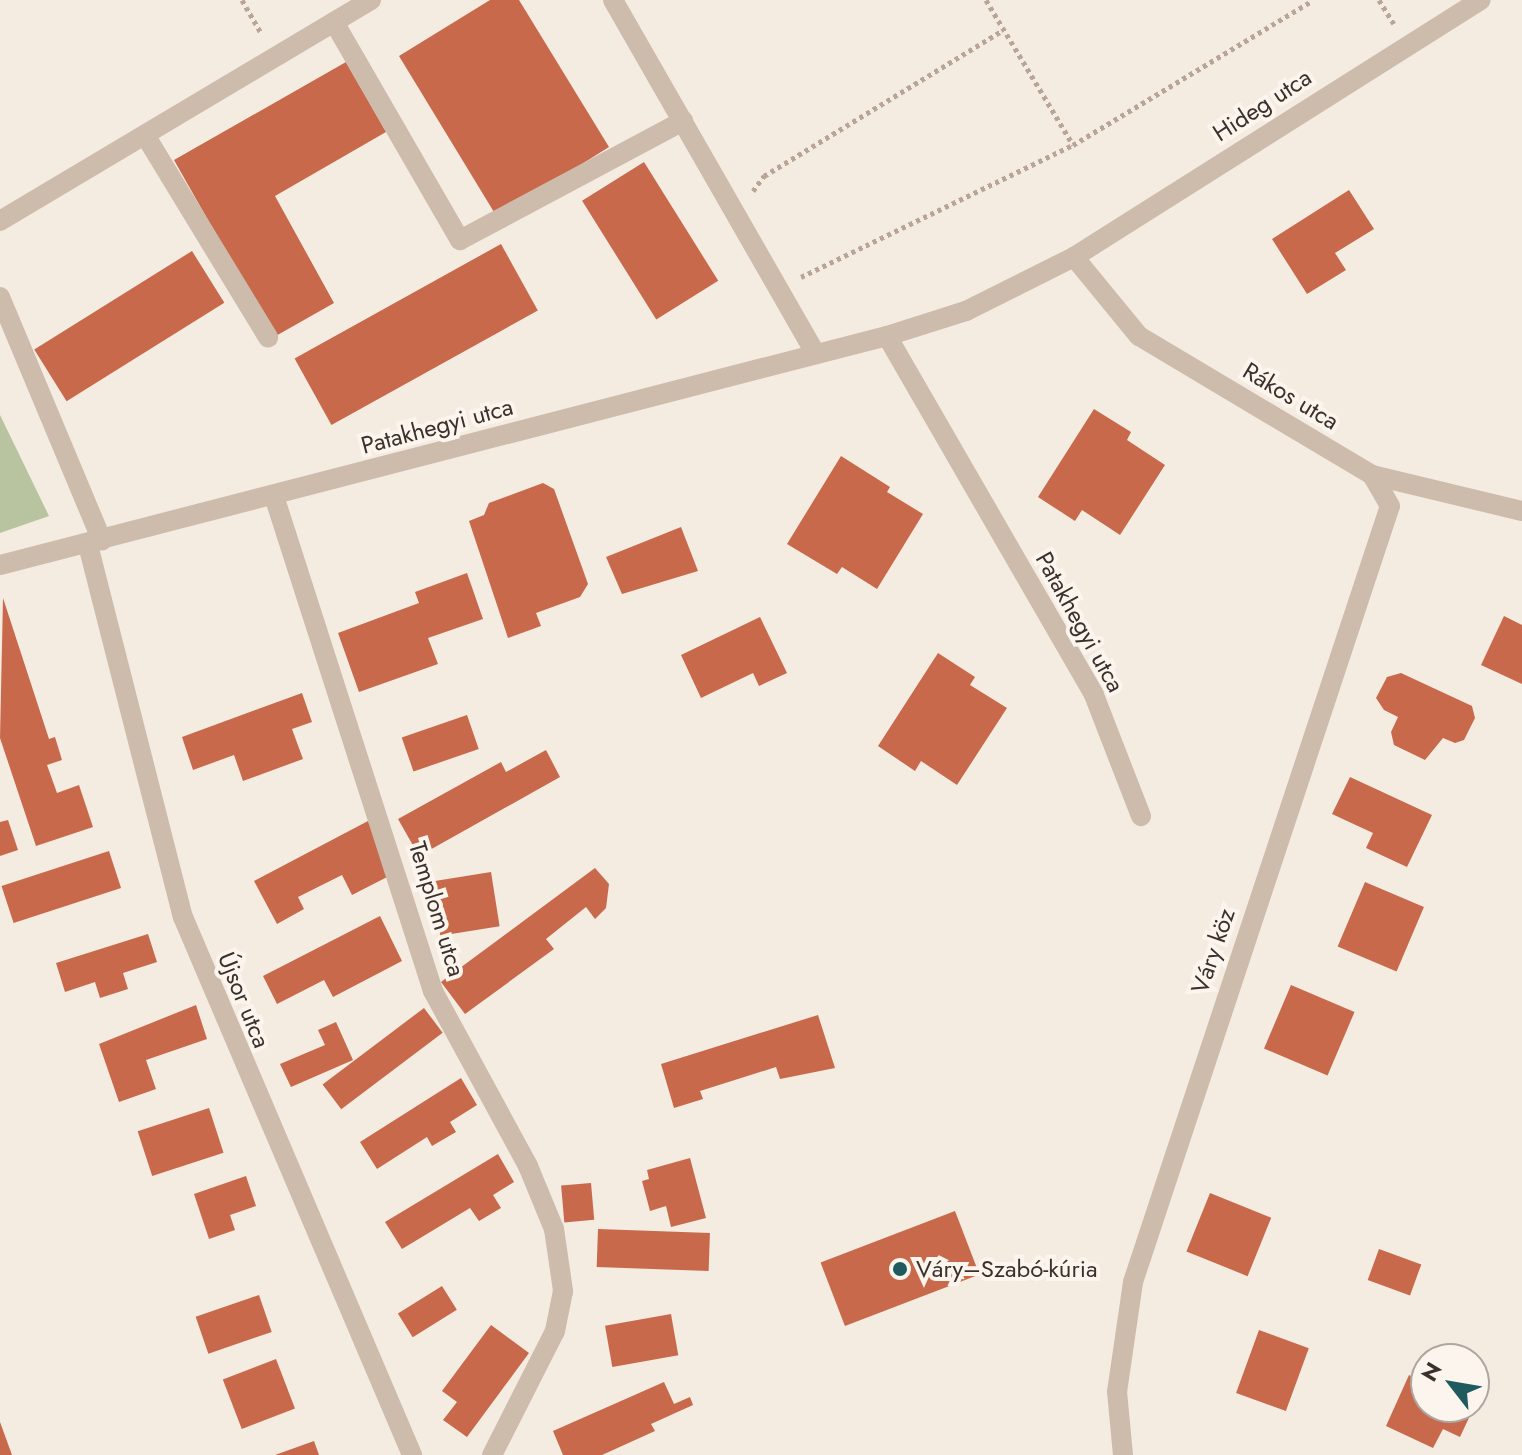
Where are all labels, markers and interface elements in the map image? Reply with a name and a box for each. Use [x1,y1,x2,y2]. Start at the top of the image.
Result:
street label: Hideg utca [1207,63,1317,147]
street label: Rákos utca [1238,356,1344,436]
street label: Patakhegyi utca [358,392,516,460]
street label: Patakhegyi utca [1030,547,1130,697]
street label: Templom utca [403,838,471,980]
street label: Váry köz [1185,905,1241,997]
street label: Újsor utca [212,948,276,1052]
place label: Váry–Szabó-kúria [916,1255,1097,1283]
marker: Váry–Szabó-kúria [891,1260,909,1278]
north arrow [1410,1343,1490,1423]
text: N [1413,1356,1449,1387]

